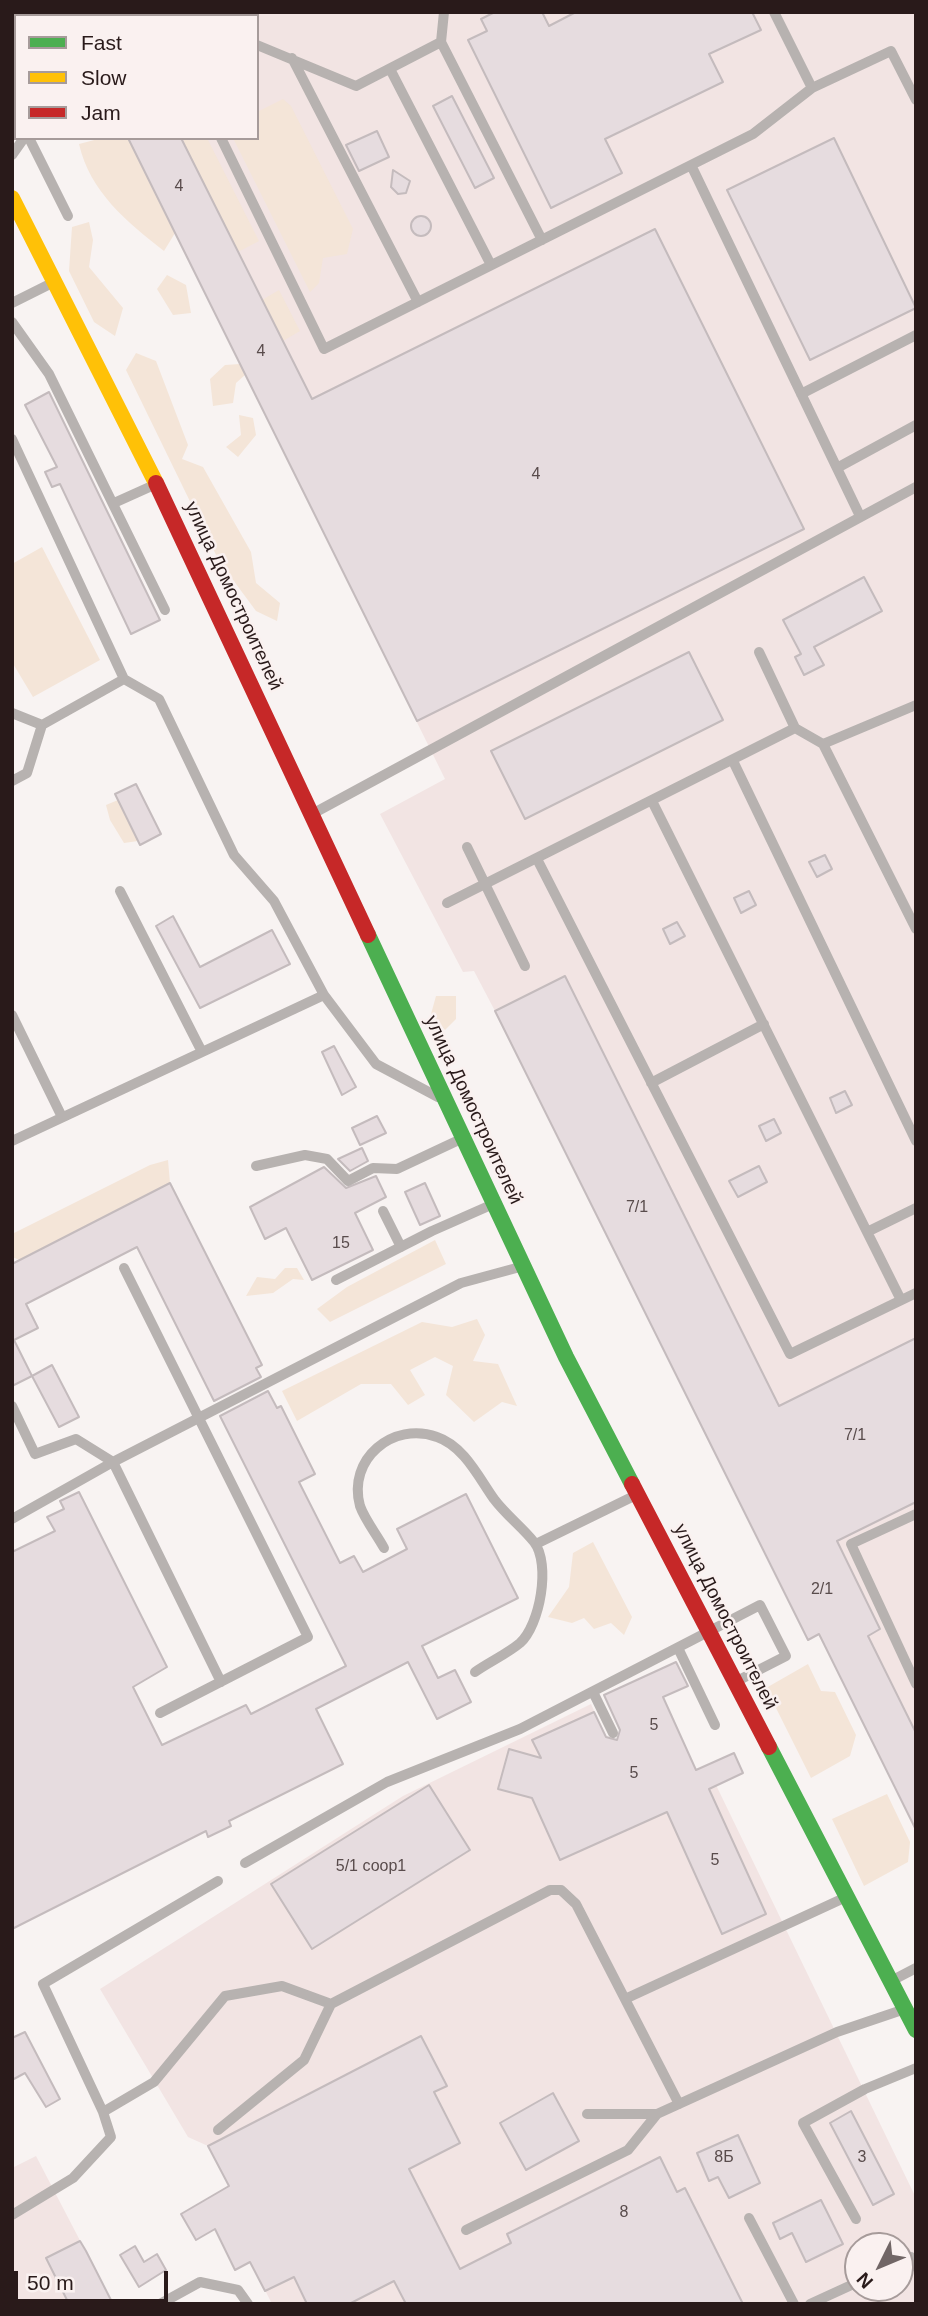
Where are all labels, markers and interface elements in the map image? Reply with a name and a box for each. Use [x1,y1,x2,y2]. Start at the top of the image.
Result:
legend [14,14,259,140]
text: Fast [81,31,122,54]
text: Slow [81,66,127,89]
text: Jam [81,101,121,124]
house number: 4 [175,177,183,197]
house number: 4 [257,342,265,362]
house number: 4 [532,465,540,485]
street label: улица Домостроителей [179,498,287,694]
street label: улица Домостроителей [419,1012,527,1208]
house number: 7/1 [626,1198,648,1218]
house number: 15 [332,1234,350,1254]
house number: 7/1 [844,1426,866,1446]
street label: улица Домостроителей [668,1520,782,1714]
house number: 2/1 [811,1580,833,1600]
house number: 5 [650,1716,658,1736]
house number: 5 [630,1764,638,1784]
house number: 5 [711,1851,719,1871]
house number: 5/1 соор1 [336,1857,406,1877]
house number: 8Б [714,2148,734,2168]
house number: 3 [858,2148,866,2168]
house number: 8 [620,2203,628,2223]
north arrow [844,2232,914,2302]
scale bar [18,2256,172,2300]
text: N [852,2268,877,2292]
text: 50 m [27,2271,74,2294]

